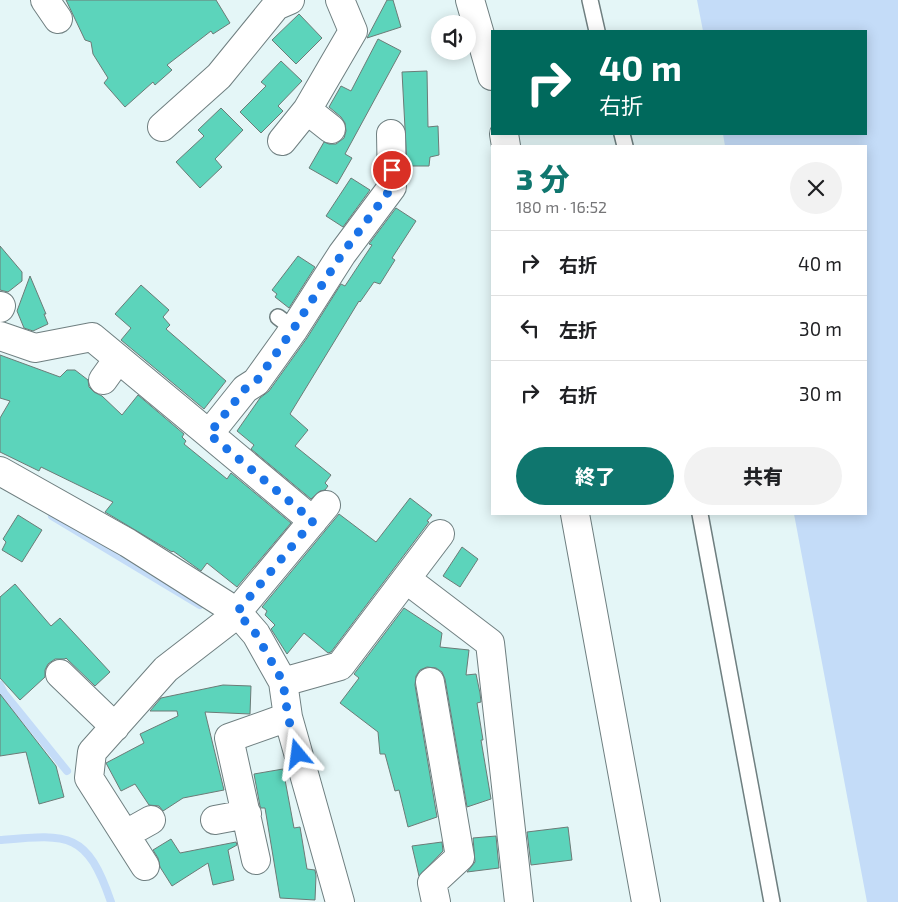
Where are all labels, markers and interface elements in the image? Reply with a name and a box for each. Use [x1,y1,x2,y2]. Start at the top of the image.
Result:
map controls [431,15,476,60]
button: sound [431,15,476,60]
text: 40 m [599,46,682,88]
icon: right [516,50,581,115]
text: 右折 [599,92,643,118]
pin [371,149,413,191]
icon: arrive [378,156,406,184]
text: 3 分 [516,160,570,196]
button: close [790,162,842,214]
text: 180 m · 16:52 [516,197,607,216]
icon: right [516,249,544,277]
text: 40 m [798,252,842,275]
text: 右折 [559,253,597,276]
icon: left [516,314,544,342]
text: 30 m [799,317,842,340]
text: 左折 [559,318,597,341]
icon: right [516,379,544,407]
text: 30 m [799,382,842,405]
text: 右折 [559,383,597,406]
button: 終了 [516,447,674,505]
button: 共有 [684,447,842,505]
position arrow [271,727,323,779]

